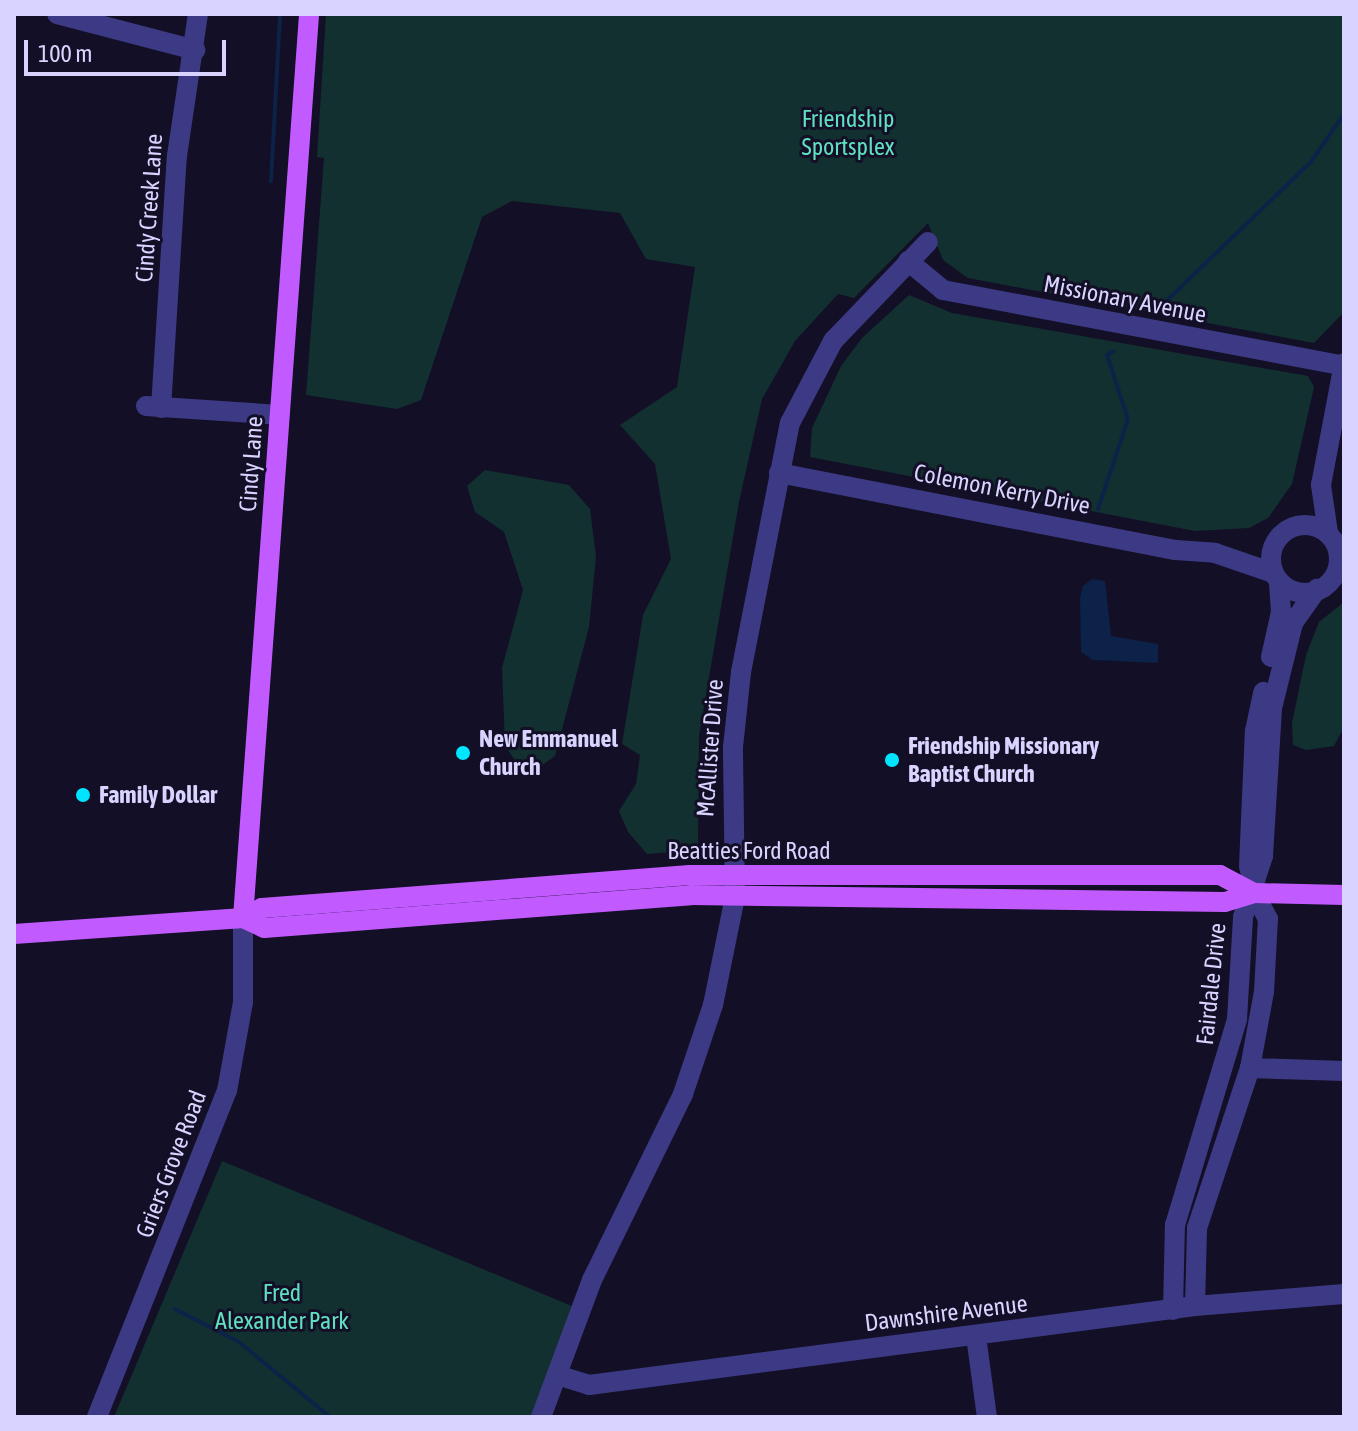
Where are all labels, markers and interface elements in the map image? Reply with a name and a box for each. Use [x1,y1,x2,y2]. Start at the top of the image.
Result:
scale bar [28,24,230,74]
text: 100 m [38,40,92,67]
park label: Friendship Sportsplex [802,105,894,161]
street label: Cindy Creek Lane [129,133,169,283]
street label: Missionary Avenue [1041,269,1209,329]
street label: Cindy Lane [233,415,269,513]
street label: Colemon Kerry Drive [912,458,1092,520]
street label: McAllister Drive [691,678,729,818]
place label: New Emmanuel Church [479,725,618,781]
place label: Friendship Missionary Baptist Church [908,732,1099,788]
marker: New Emmanuel Church [454,744,472,762]
marker: Friendship Missionary Baptist Church [883,751,901,769]
place label: Family Dollar [99,781,217,809]
marker: Family Dollar [74,786,92,804]
street label: Beatties Ford Road [667,837,831,865]
street label: Fairdale Drive [1190,922,1232,1046]
street label: Griers Grove Road [130,1086,212,1242]
park label: Fred Alexander Park [215,1279,349,1335]
street label: Dawnshire Avenue [863,1289,1029,1337]

